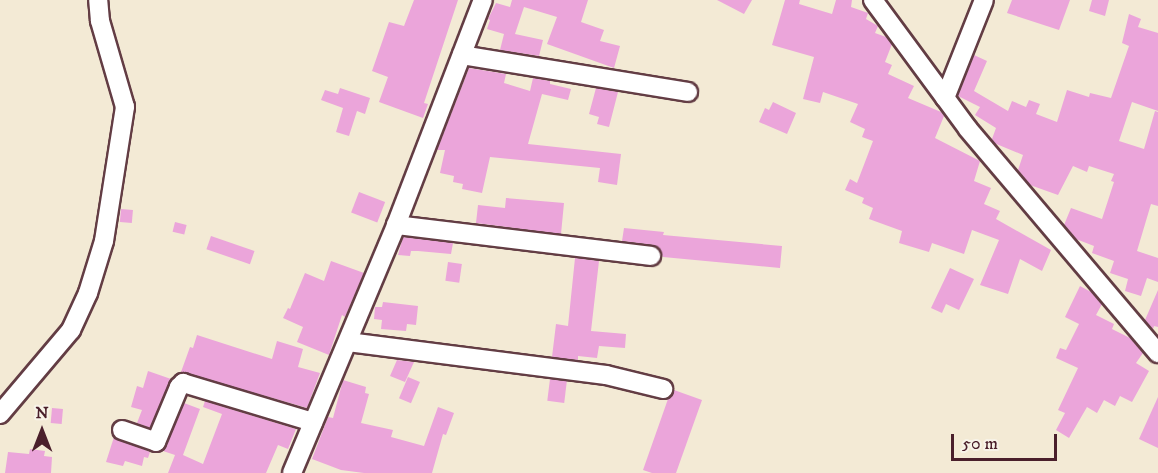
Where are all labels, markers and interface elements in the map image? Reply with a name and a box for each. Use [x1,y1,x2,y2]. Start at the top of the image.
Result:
north arrow [12,401,72,461]
text: N [35,403,49,423]
scale bar [954,422,1060,460]
text: 50 m [962,433,998,455]

